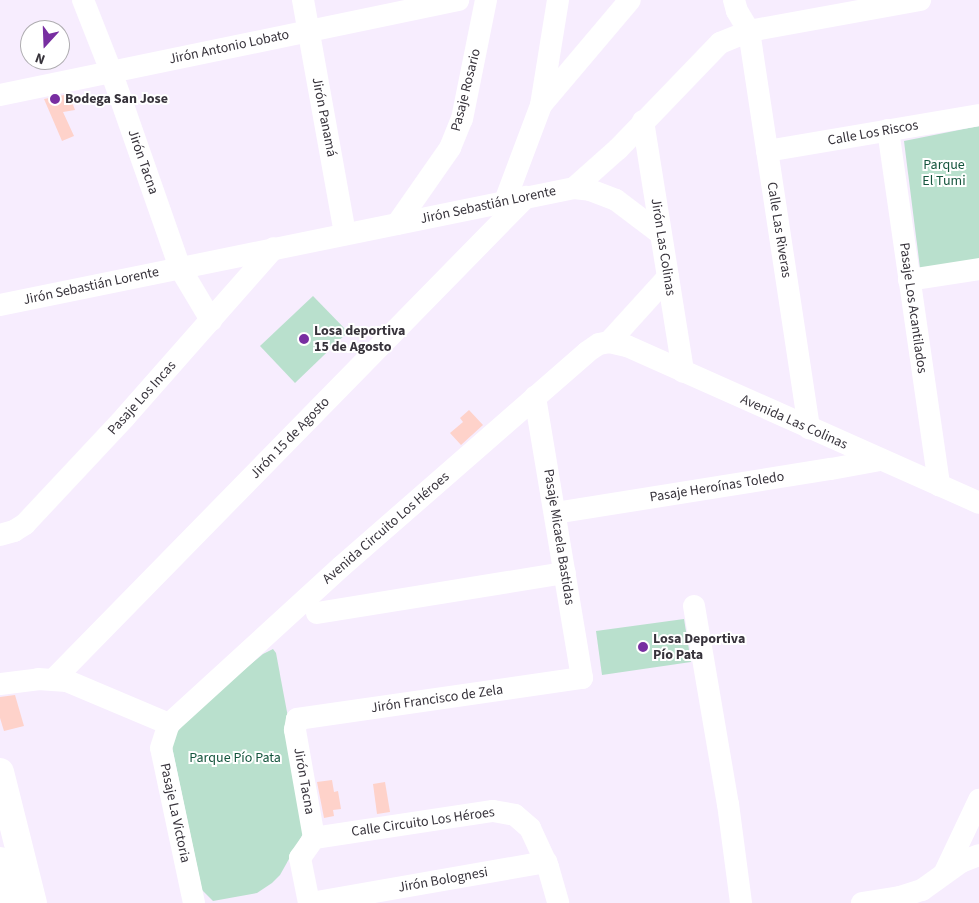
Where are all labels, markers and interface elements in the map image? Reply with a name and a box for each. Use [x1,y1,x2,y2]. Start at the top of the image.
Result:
north arrow [20,20,70,70]
street label: Jirón Antonio Lobato [167,26,291,68]
text: N [32,47,48,69]
street label: Pasaje Rosario [448,47,484,133]
street label: Jirón Panamá [308,76,340,158]
place label: Bodega San Jose [65,91,168,107]
marker: Bodega San Jose [49,93,61,105]
street label: Calle Los Riscos [826,117,920,149]
street label: Jirón Tacna [124,127,162,197]
park label: Parque El Tumi [922,157,966,190]
street label: Calle Las Riveras [763,181,795,279]
street label: Jirón Sebastián Lorente [419,182,557,228]
street label: Jirón Las Colinas [647,197,679,297]
street label: Pasaje Los Acantilados [896,242,930,374]
street label: Jirón Sebastián Lorente [22,263,160,309]
place label: Losa deportiva 15 de Agosto [314,323,405,356]
marker: Losa deportiva 15 de Agosto [298,333,310,345]
street label: Pasaje Los Incas [104,357,180,439]
street label: Avenida Las Colinas [738,391,850,453]
street label: Jirón 15 de Agosto [247,394,333,482]
street label: Avenida Circuito Los Héroes [319,468,453,588]
street label: Pasaje Micaela Bastidas [540,468,578,606]
street label: Pasaje Heroínas Toledo [649,468,785,506]
place label: Losa Deportiva Pío Pata [653,631,745,664]
marker: Losa Deportiva Pío Pata [637,641,649,653]
street label: Jirón Francisco de Zela [370,681,504,717]
street label: Jirón Tacna [290,746,318,816]
park label: Parque Pío Pata [189,750,281,766]
street label: Pasaje La Victoria [156,762,194,864]
street label: Calle Circuito Los Héroes [350,804,496,840]
street label: Jirón Bolognesi [397,864,489,896]

